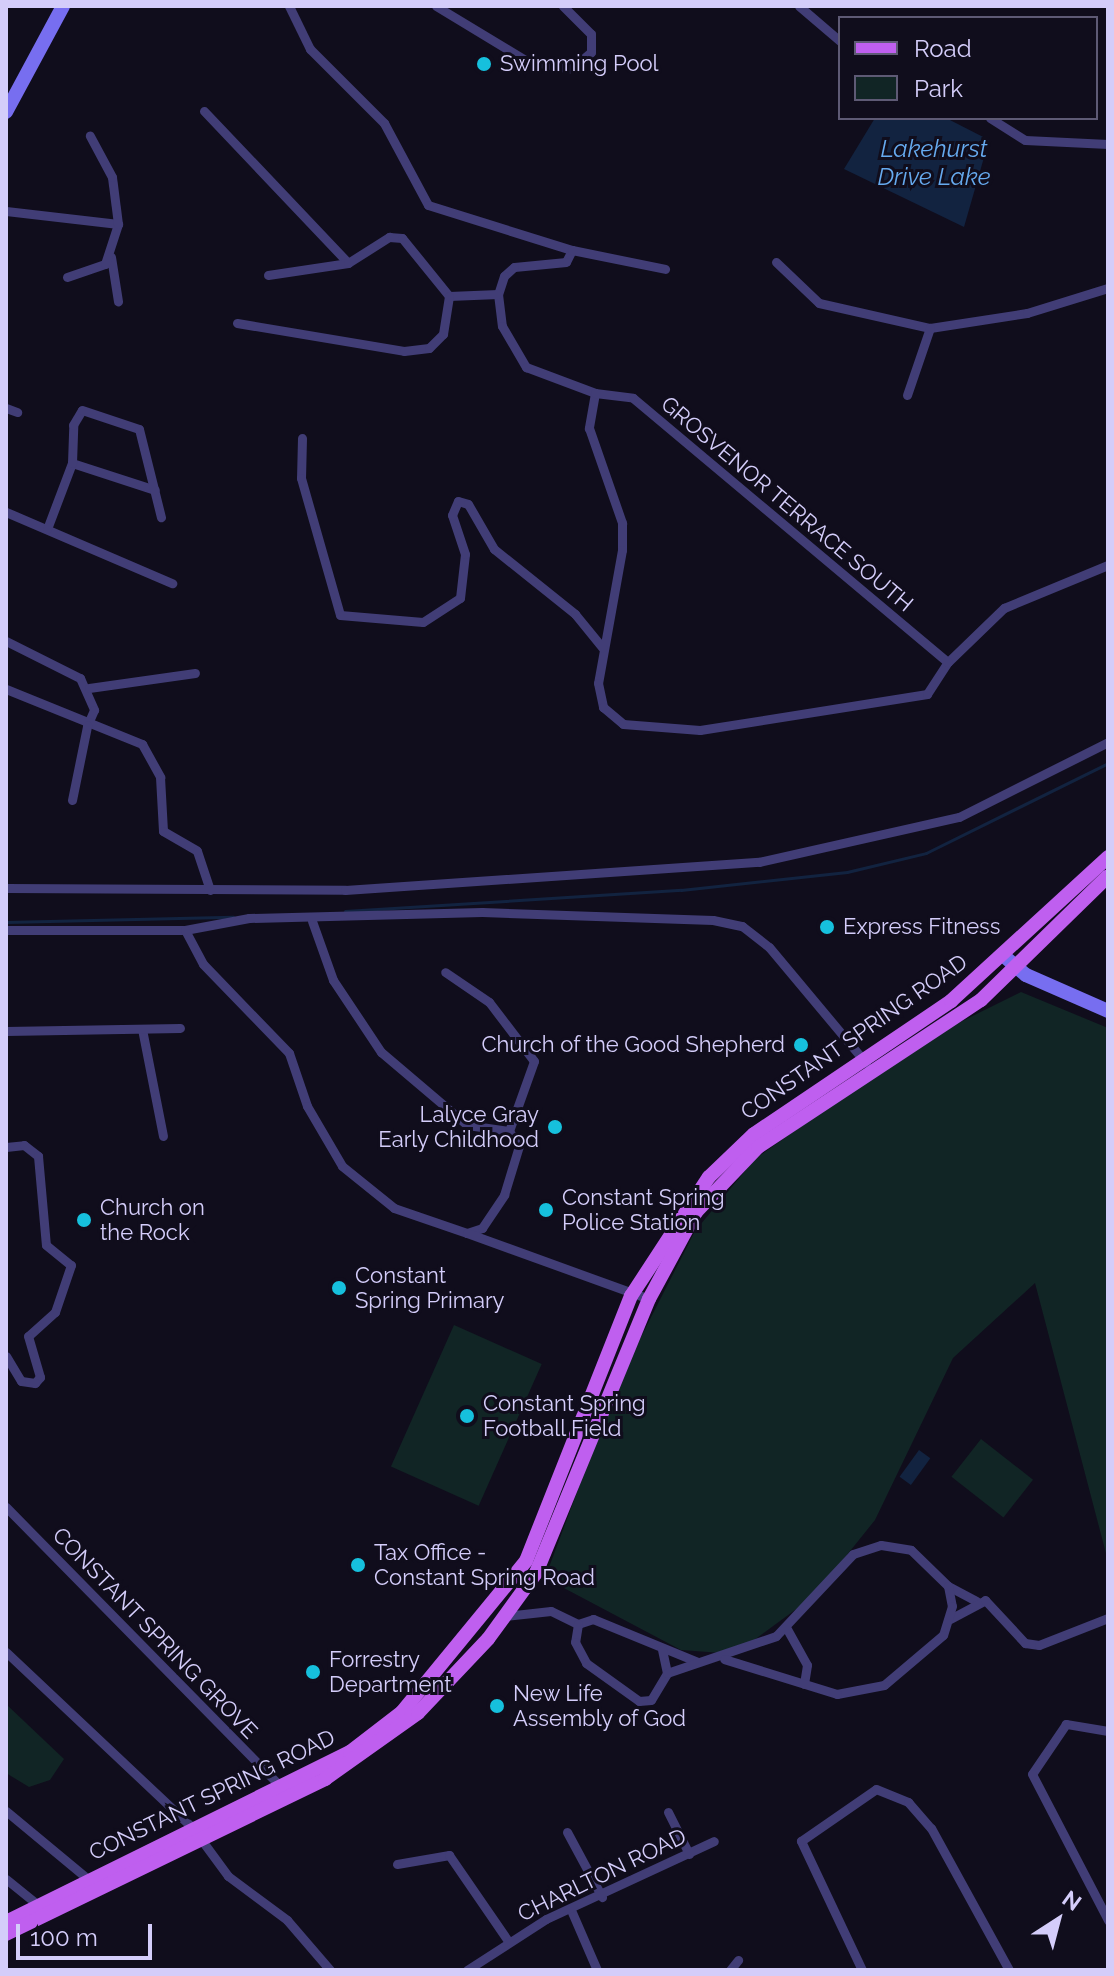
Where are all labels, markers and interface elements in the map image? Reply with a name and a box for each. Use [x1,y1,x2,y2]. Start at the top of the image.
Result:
legend [838,16,1098,120]
text: Road [914,34,972,63]
place label: Swimming Pool [500,51,659,77]
marker: Swimming Pool [475,55,493,73]
text: Park [914,74,963,103]
water label: Lakehurst Drive Lake [877,135,991,191]
street label: GROSVENOR TERRACE SOUTH [655,391,919,617]
place label: Express Fitness [843,914,1000,940]
marker: Express Fitness [818,918,836,936]
street label: CONSTANT SPRING ROAD [736,949,972,1125]
place label: Church of the Good Shepherd [481,1032,785,1058]
marker: Church of the Good Shepherd [792,1036,810,1054]
place label: Lalyce Gray Early Childhood [378,1101,539,1152]
marker: Lalyce Gray Early Childhood [546,1118,564,1136]
place label: Constant Spring Police Station [562,1184,725,1236]
place label: Church on the Rock [100,1194,205,1246]
marker: Constant Spring Police Station [537,1201,555,1219]
marker: Church on the Rock [75,1211,93,1229]
place label: Constant Spring Primary [355,1262,505,1314]
marker: Constant Spring Primary [330,1279,348,1297]
place label: Constant Spring Football Field [483,1390,646,1442]
marker: Constant Spring Football Field [458,1407,476,1425]
street label: CONSTANT SPRING GROVE [47,1522,263,1744]
place label: Tax Office - Constant Spring Road [374,1539,595,1590]
marker: Tax Office - Constant Spring Road [349,1556,367,1574]
place label: Forrestry Department [329,1646,452,1698]
marker: Forrestry Department [304,1663,322,1681]
place label: New Life Assembly of God [513,1680,687,1732]
marker: New Life Assembly of God [488,1697,506,1715]
street label: CONSTANT SPRING ROAD [85,1724,339,1866]
street label: CHARLTON ROAD [514,1823,690,1927]
north arrow [1018,1880,1098,1960]
text: N [1058,1885,1087,1916]
scale bar [20,1908,156,1958]
text: 100 m [30,1923,98,1952]

